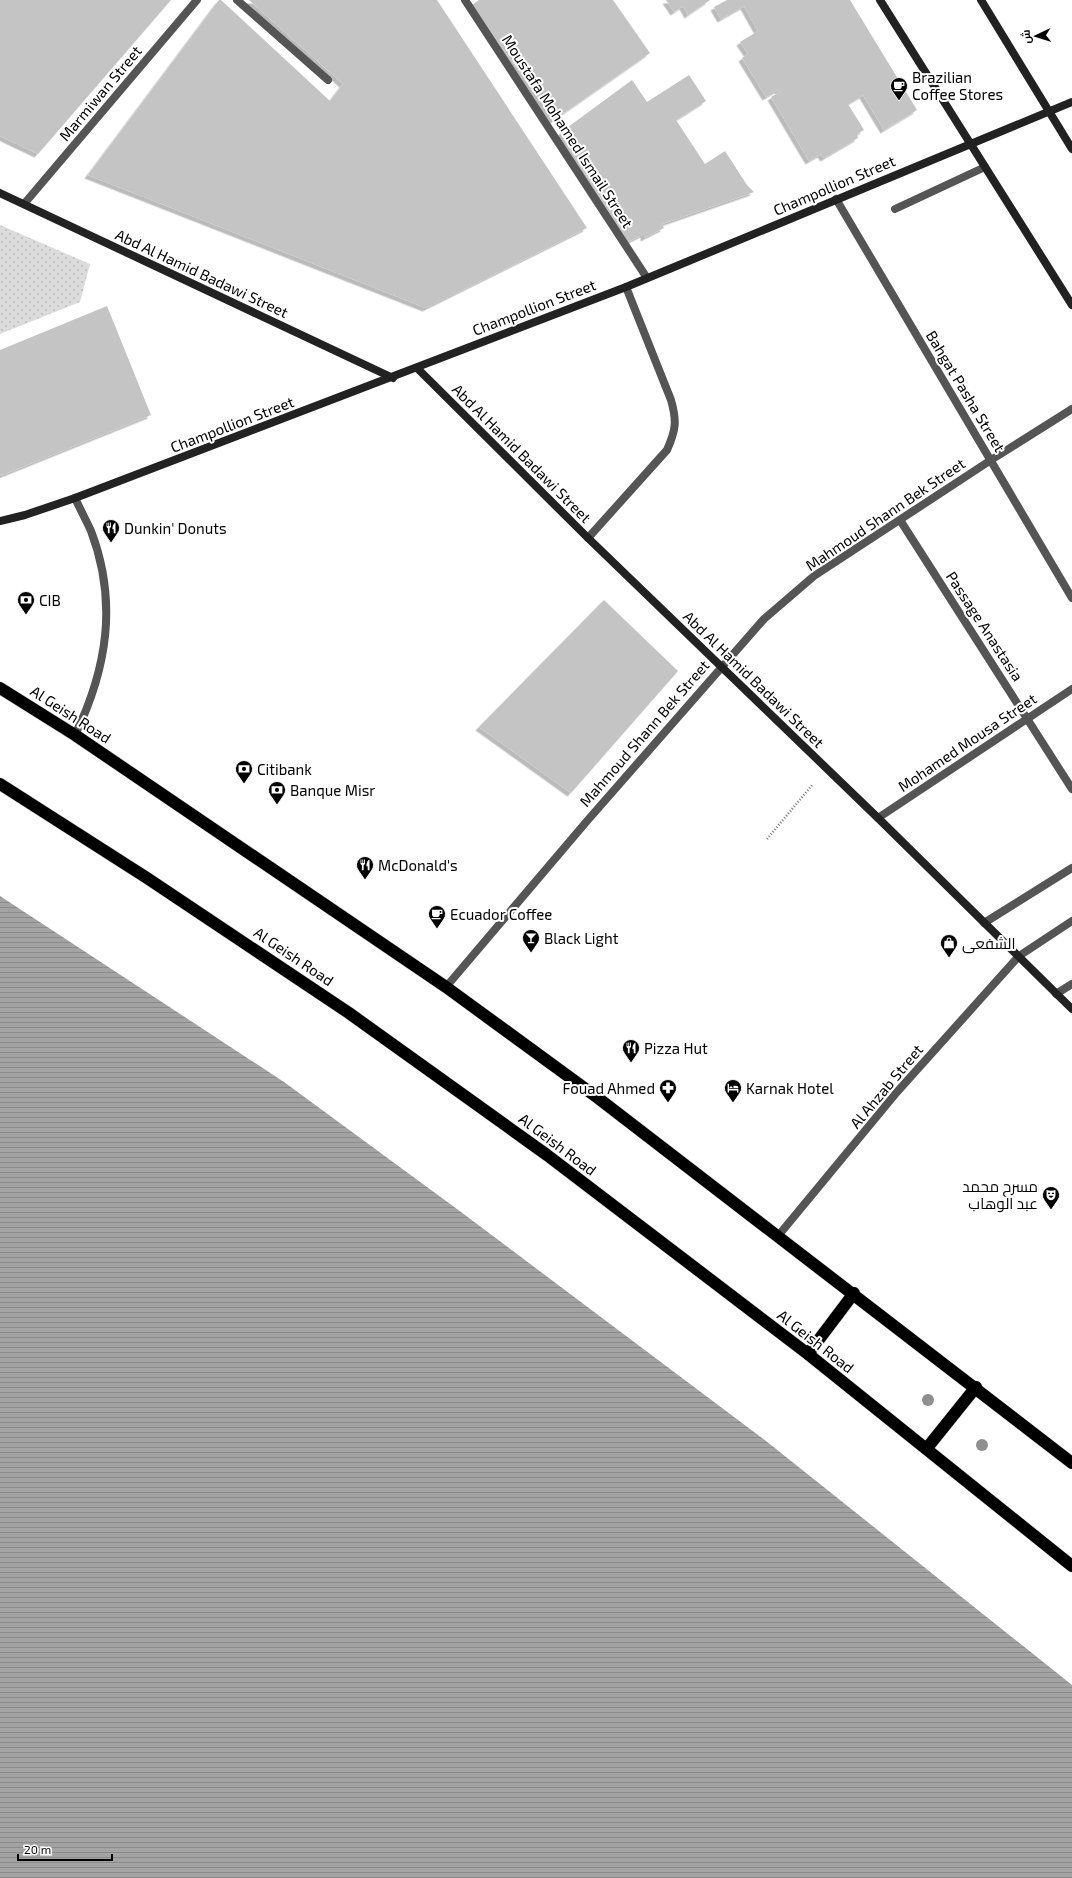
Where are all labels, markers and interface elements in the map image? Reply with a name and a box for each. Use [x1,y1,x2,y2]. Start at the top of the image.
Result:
north arrow [1016,16,1056,56]
text: ش [1019,29,1033,44]
street label: Moustafa Mohamed Ismail Street [499,31,637,231]
street label: Marmiwan Street [55,42,145,144]
place label: Brazilian Coffee Stores [912,68,1003,103]
cafe icon: Brazilian Coffee Stores [889,76,909,101]
street label: Champollion Street [770,151,898,219]
street label: Abd Al Hamid Badawi Street [113,225,292,321]
street label: Champollion Street [470,275,599,339]
street label: Bahgat Pasha Street [923,327,1010,455]
street label: Abd Al Hamid Badawi Street [449,380,595,526]
street label: Champollion Street [168,392,297,456]
street label: Mahmoud Shann Bek Street [802,454,968,574]
restaurant icon: Dunkin' Donuts [101,518,121,543]
place label: Dunkin' Donuts [124,519,227,537]
street label: Passage Anastasia [943,568,1027,684]
bank icon: CIB [16,590,36,615]
place label: CIB [39,591,61,609]
street label: Abd Al Hamid Badawi Street [680,607,828,751]
street label: Mahmoud Shann Bek Street [575,656,713,810]
street label: Al Geish Road [27,681,115,747]
street label: Mohamed Mousa Street [894,689,1040,795]
bank icon: Citibank [234,759,254,784]
place label: Citibank [257,760,312,778]
bank icon: Banque Misr [267,780,287,805]
place label: Banque Misr [290,781,375,799]
restaurant icon: McDonald's [355,855,375,880]
place label: McDonald's [378,856,458,874]
cafe icon: Ecuador Coffee [427,904,447,929]
place label: Ecuador Coffee [450,905,552,923]
street label: Al Geish Road [251,923,337,989]
bar icon: Black Light [521,928,541,953]
place label: Black Light [544,929,619,947]
shop icon: الشفعى [939,933,959,958]
place label: الشفعى [962,934,1015,954]
restaurant icon: Pizza Hut [621,1038,641,1063]
place label: Pizza Hut [644,1039,708,1057]
street label: Al Ahzab Street [846,1040,926,1132]
pharmacy icon: Fouad Ahmed [658,1078,678,1103]
hotel icon: Karnak Hotel [723,1078,743,1103]
place label: Fouad Ahmed [562,1079,655,1097]
place label: Karnak Hotel [746,1079,834,1097]
street label: Al Geish Road [516,1109,600,1179]
place label: مسرح محمد عبد الوهاب [962,1177,1038,1213]
theatre icon: مسرح محمد عبد الوهاب [1041,1185,1061,1210]
street label: Al Geish Road [774,1306,858,1376]
scale bar [18,1836,112,1862]
text: 20 m [24,1842,51,1856]

